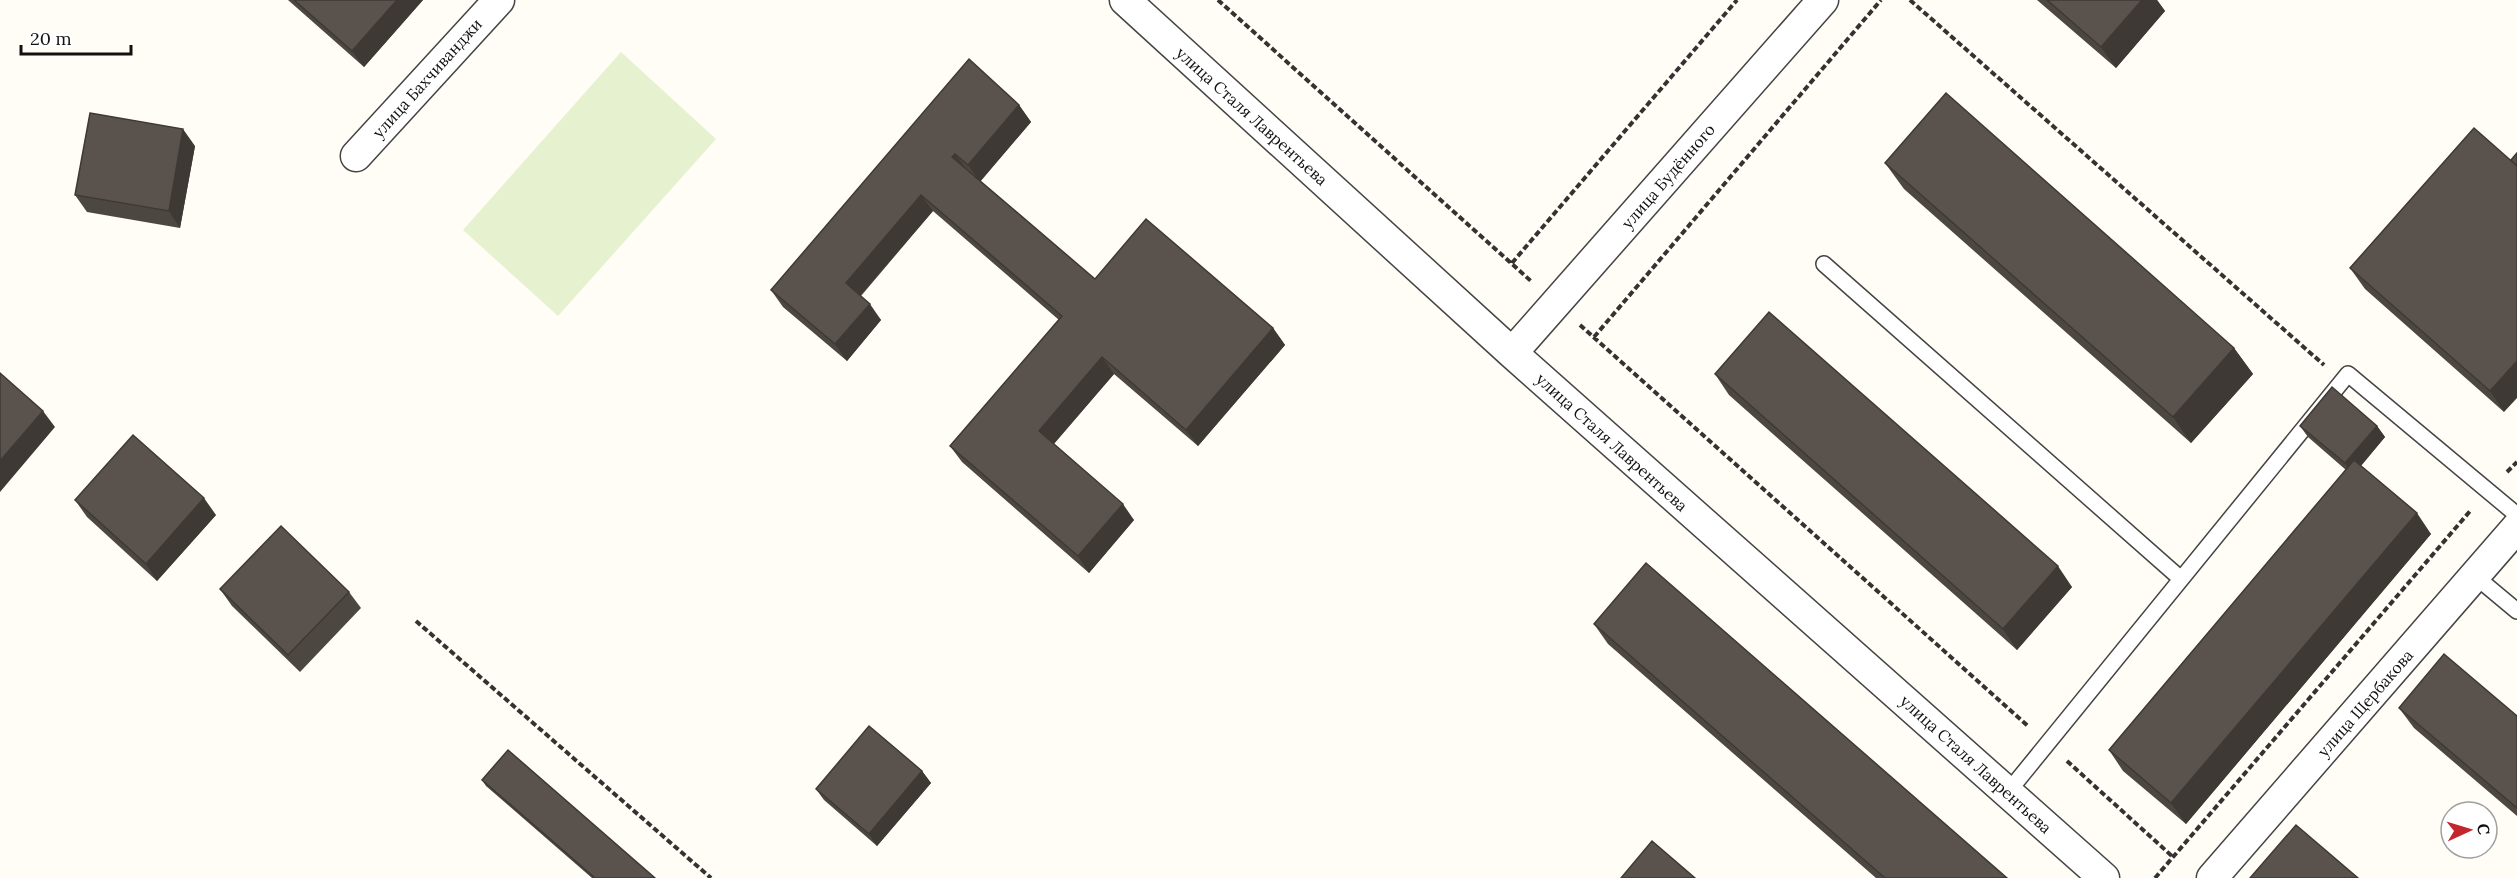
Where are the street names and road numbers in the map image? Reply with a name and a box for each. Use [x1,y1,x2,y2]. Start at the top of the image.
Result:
street label: улица Бахчиванджи [368,14,486,142]
street label: улица Сталя Лаврентьева [1172,43,1332,189]
street label: улица Будённого [1617,119,1719,233]
street label: улица Сталя Лаврентьева [1532,369,1692,515]
street label: улица Щербакова [2313,645,2417,761]
street label: улица Сталя Лаврентьева [1896,691,2056,837]

